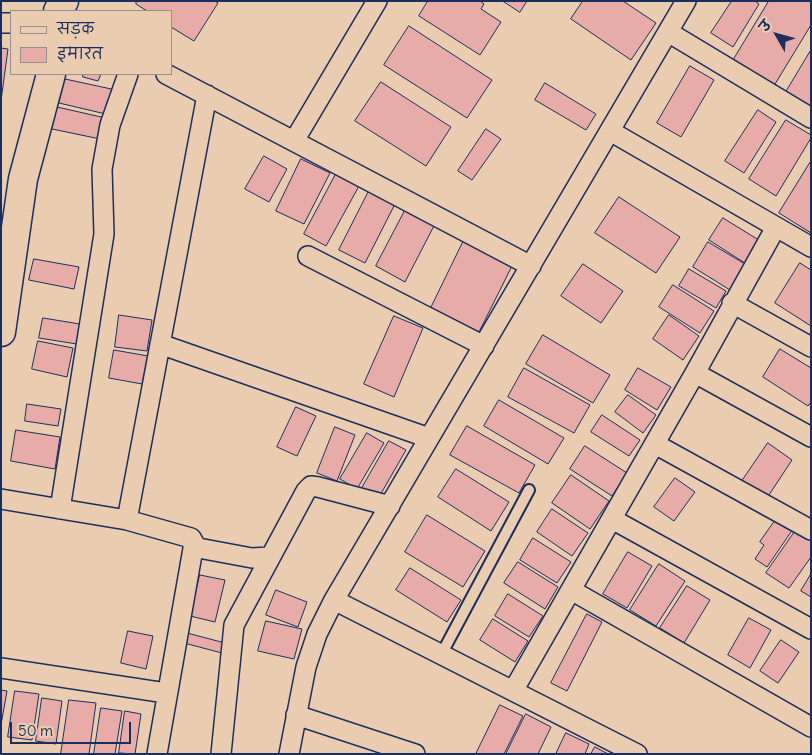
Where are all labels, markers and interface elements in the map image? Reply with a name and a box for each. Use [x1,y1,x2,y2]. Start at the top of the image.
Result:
legend [10,10,172,75]
north arrow [752,10,802,60]
text: उ [755,17,775,35]
text: सड़क [57,19,94,38]
text: इमारत [57,44,103,63]
scale bar [12,712,134,744]
text: 50 m [18,721,53,740]

